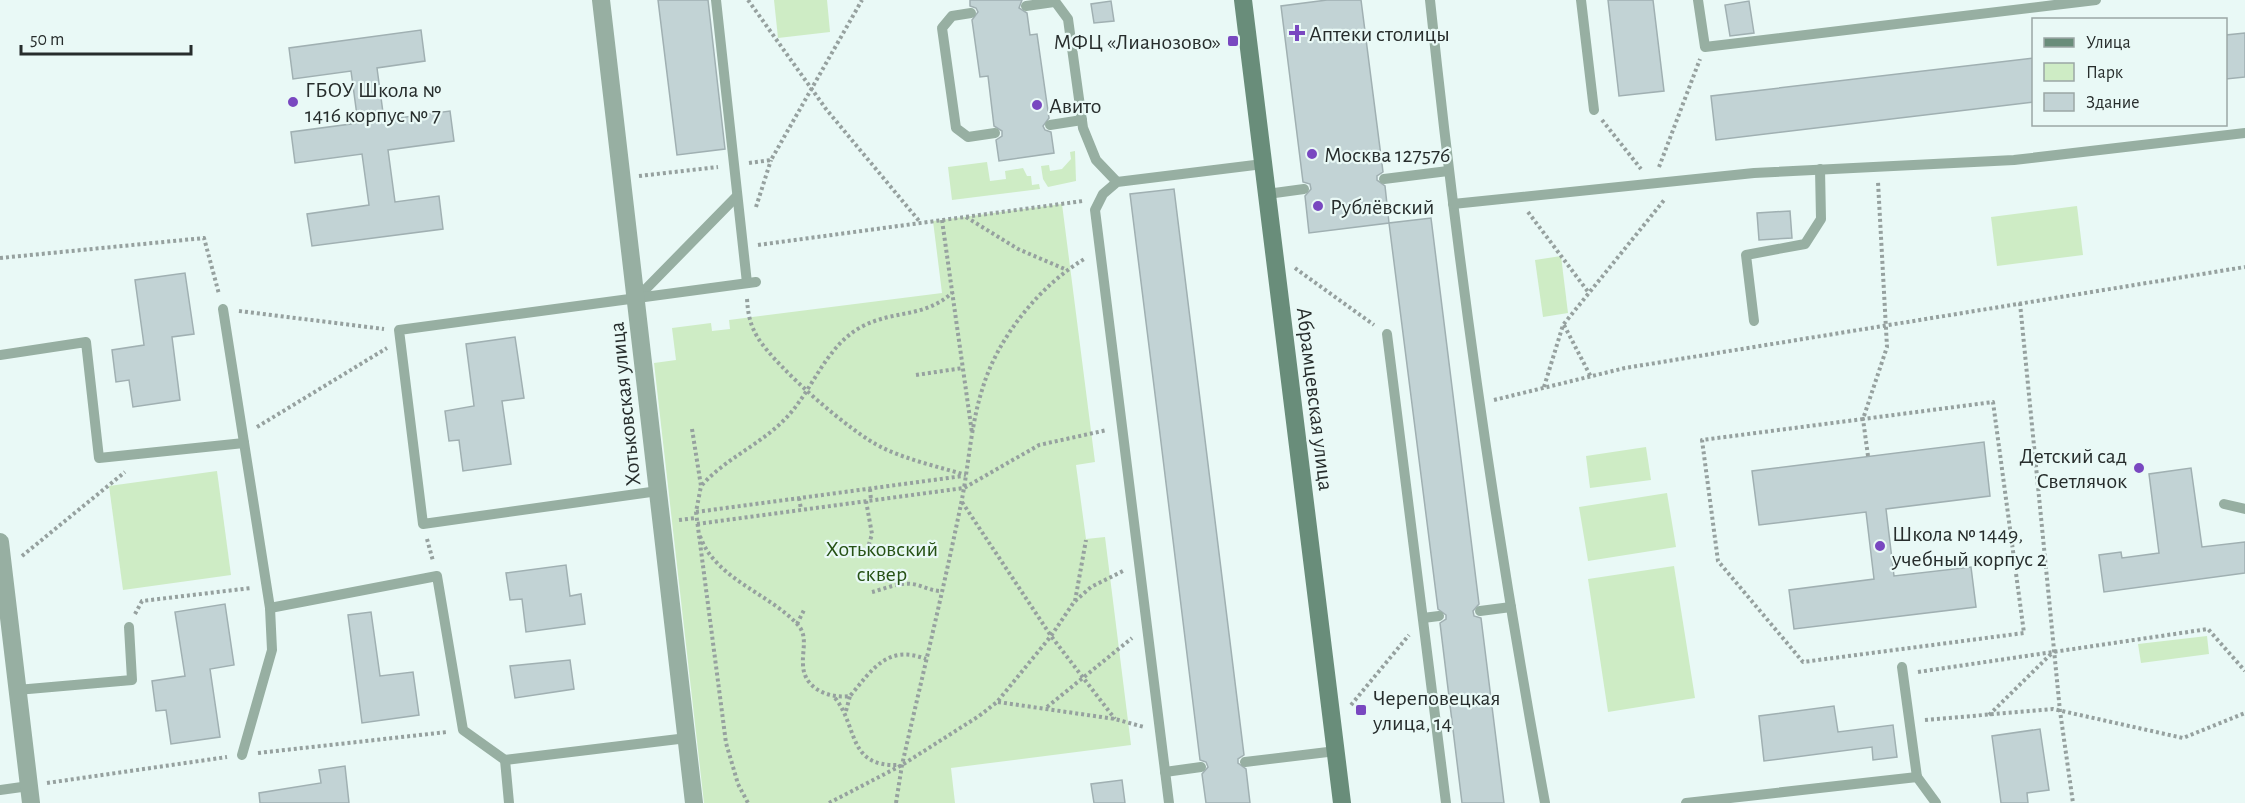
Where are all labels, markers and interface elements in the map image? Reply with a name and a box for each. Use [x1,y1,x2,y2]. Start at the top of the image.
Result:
scale bar [21,18,190,56]
legend [2032,18,2227,126]
place label: Аптеки столицы [1309,23,1450,45]
marker: Аптеки столицы [1290,26,1304,40]
text: 50 m [30,31,64,49]
place label: МФЦ «Лианозово» [1053,31,1221,53]
marker: МФЦ «Лианозово» [1226,34,1240,48]
text: Улица [2086,34,2131,52]
text: Парк [2086,64,2124,82]
place label: ГБОУ Школа № 1416 корпус № 7 [305,79,441,126]
text: Здание [2086,94,2140,112]
marker: ГБОУ Школа № 1416 корпус № 7 [286,95,300,109]
place label: Авито [1049,95,1101,117]
marker: Авито [1030,98,1044,112]
place label: Москва 127576 [1324,144,1450,166]
marker: Москва 127576 [1305,147,1319,161]
place label: Рублёвский [1330,196,1434,218]
marker: Рублёвский [1311,199,1325,213]
street label: Абрамцевская улица [1293,306,1337,492]
street label: Хотьковская улица [605,321,645,487]
place label: Детский сад Светлячок [2020,445,2127,492]
marker: Детский сад Светлячок [2132,461,2146,475]
place label: Школа № 1449, учебный корпус 2 [1891,523,2047,570]
park label: Хотьковский сквер [826,538,938,585]
marker: Школа № 1449, учебный корпус 2 [1873,539,1887,553]
place label: Череповецкая улица, 14 [1372,687,1501,734]
marker: Череповецкая улица, 14 [1354,703,1368,717]

